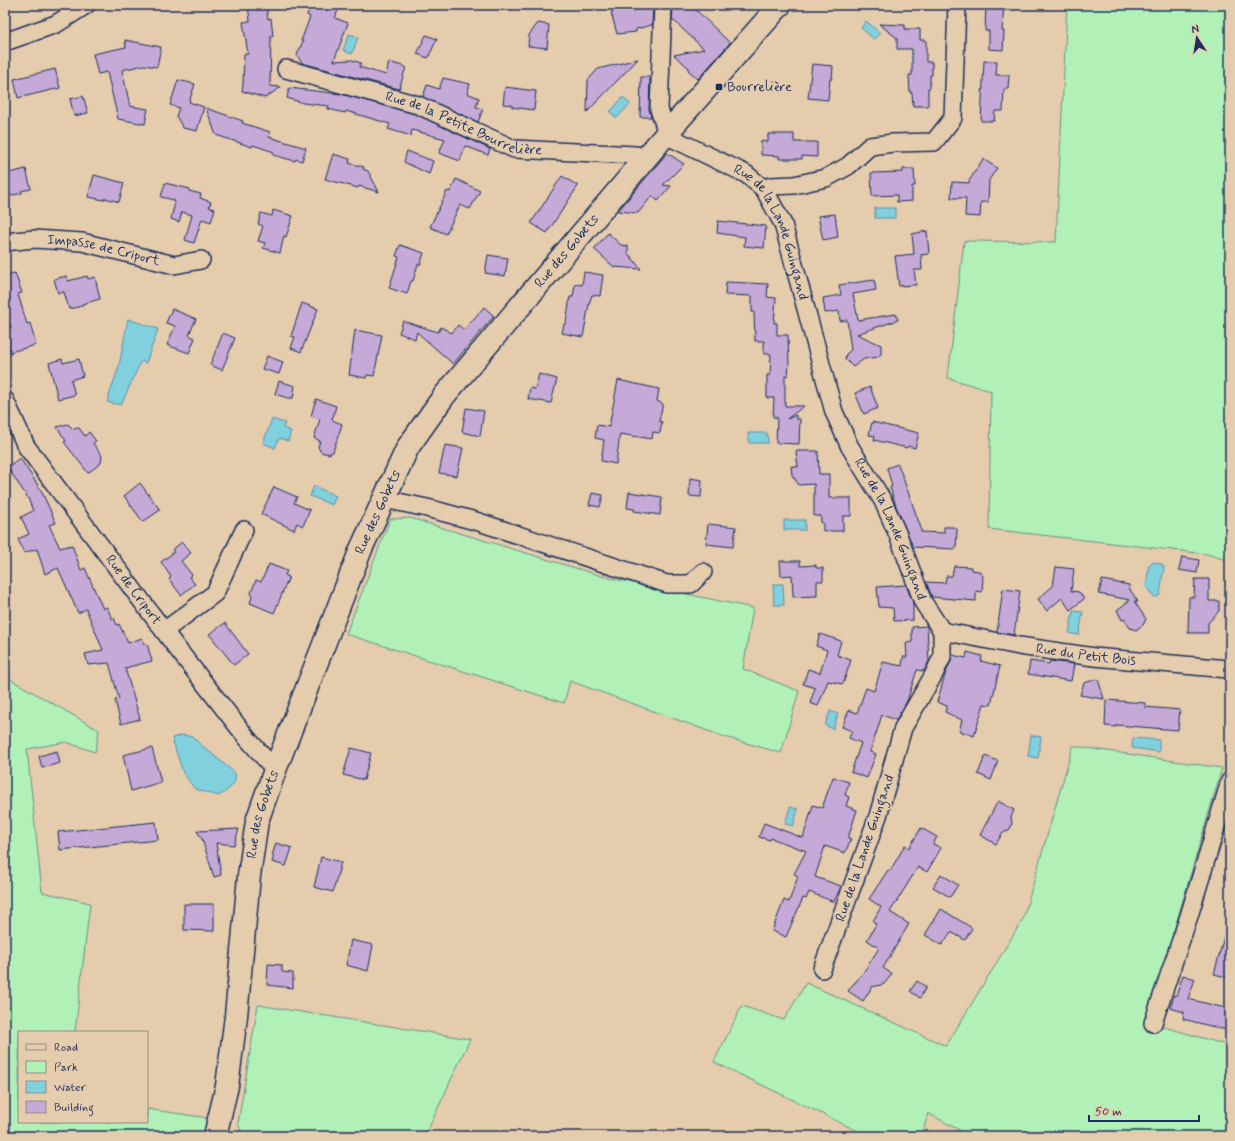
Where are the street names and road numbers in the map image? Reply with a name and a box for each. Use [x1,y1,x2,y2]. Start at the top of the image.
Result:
street label: Rue de la Petite Bourrelière [383,88,543,159]
street label: Rue de la Lande Guingand [730,160,812,302]
street label: Rue des Gobets [530,211,603,292]
street label: Impasse de Criport [47,231,163,270]
street label: Rue de la Lande Guingand [850,455,930,602]
street label: Rue des Gobets [351,467,405,557]
street label: Rue de Criport [101,551,166,629]
street label: Rue du Petit Bois [1035,640,1137,670]
street label: Rue des Gobets [243,768,283,860]
street label: Rue de la Lande Guingand [831,772,901,925]

